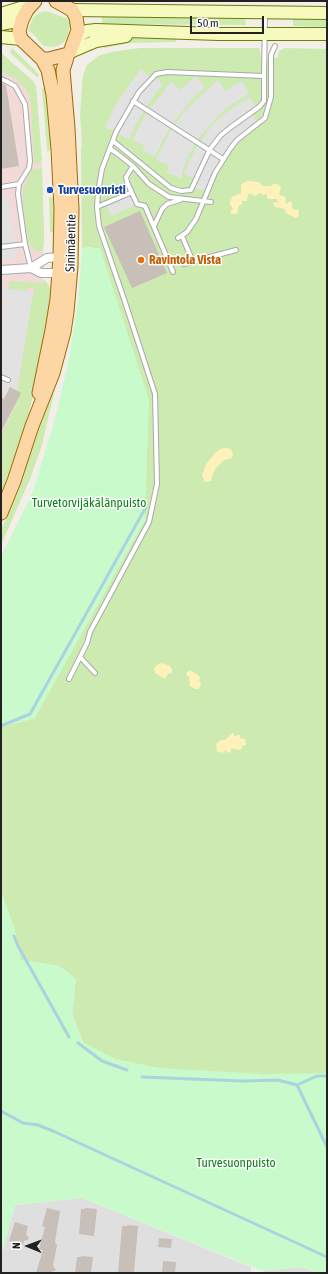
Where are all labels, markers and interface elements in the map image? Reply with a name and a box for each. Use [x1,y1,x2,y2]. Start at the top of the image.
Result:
scale bar [192,8,266,34]
text: 50 m [197,16,219,30]
place label: Turvesuonristi [58,182,126,198]
marker: Turvesuonristi [45,185,55,195]
street label: Sinimäentie [63,214,79,272]
place label: Ravintola Vista [149,252,221,268]
marker: Ravintola Vista [136,255,146,265]
park label: Turvetorvijäkälänpuisto [32,495,146,511]
park label: Turvesuonpuisto [196,1155,276,1171]
north arrow [8,1226,48,1266]
text: N [10,1242,22,1249]

